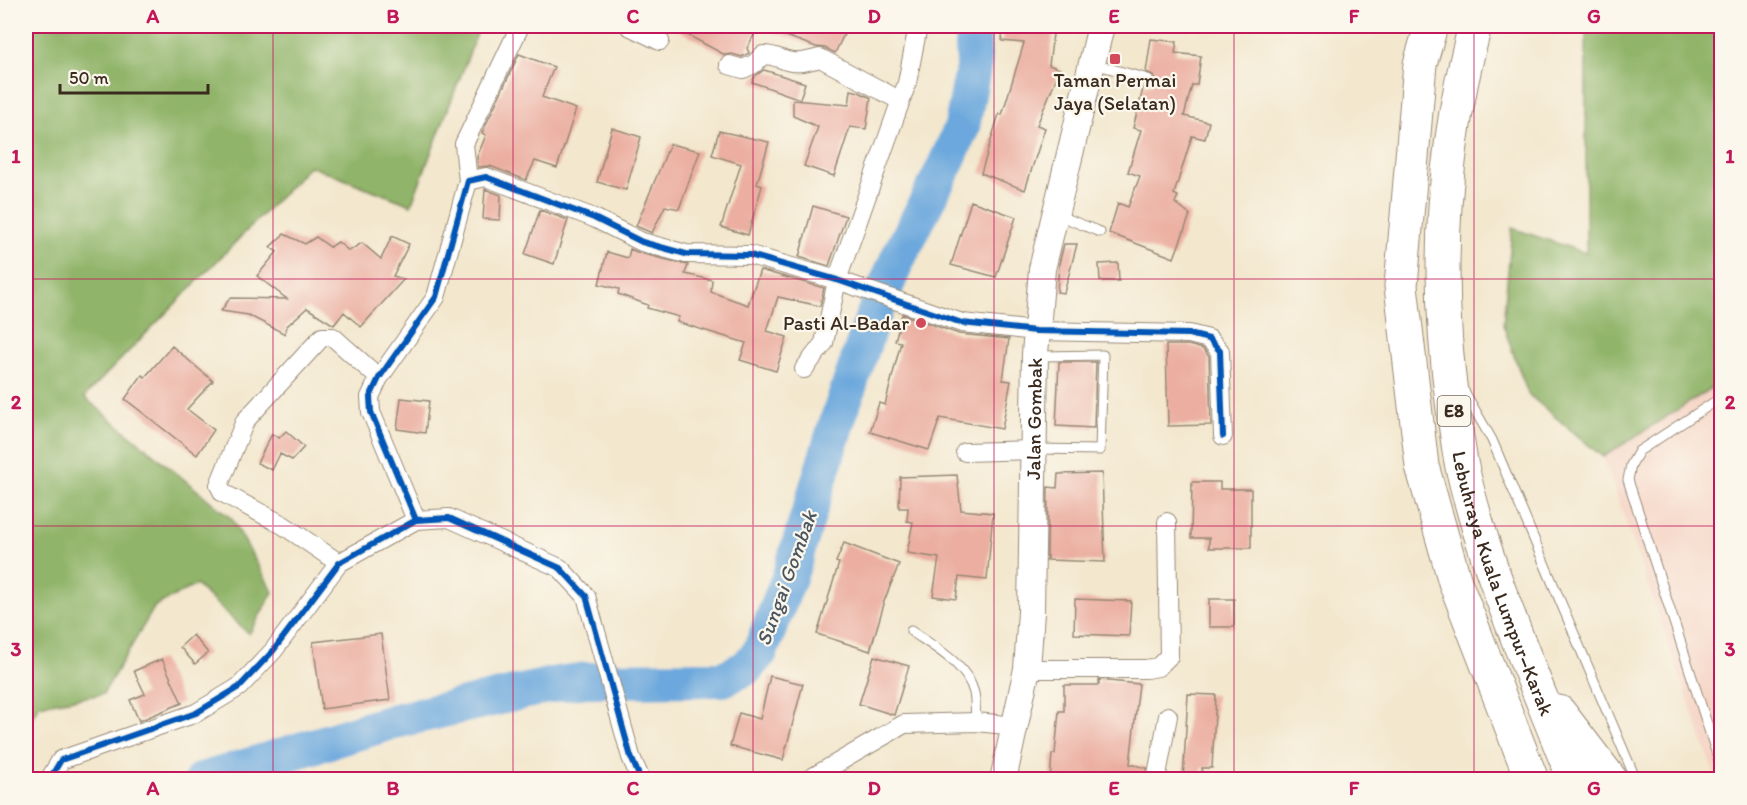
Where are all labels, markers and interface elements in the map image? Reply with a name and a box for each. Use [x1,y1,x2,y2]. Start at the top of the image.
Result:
text: A [146,4,160,28]
text: B [387,4,400,28]
text: C [627,4,640,28]
text: D [867,4,881,28]
text: E [1108,4,1120,28]
text: F [1349,4,1360,28]
text: G [1587,4,1601,28]
marker: Taman Permai Jaya (Selatan) [1108,52,1122,66]
scale bar [60,57,208,95]
text: 50 m [69,67,109,89]
place label: Taman Permai Jaya (Selatan) [1054,68,1176,115]
text: 1 [11,144,21,168]
text: 1 [1725,144,1735,168]
place label: Pasti Al-Badar [783,311,909,335]
marker: Pasti Al-Badar [914,316,928,330]
street label: Jalan Gombak [1021,357,1047,480]
text: 2 [11,390,22,414]
text: 2 [1725,390,1736,414]
road number: E8 [1438,396,1470,426]
street label: Lebuhraya Kuala Lumpur–Karak [1447,449,1559,720]
water label: Sungai Gombak [750,506,822,649]
text: 3 [11,637,22,661]
text: 3 [1725,637,1736,661]
text: A [146,776,160,800]
text: B [387,776,400,800]
text: C [627,776,640,800]
text: D [867,776,881,800]
text: E [1108,776,1120,800]
text: F [1349,776,1360,800]
text: G [1587,776,1601,800]

